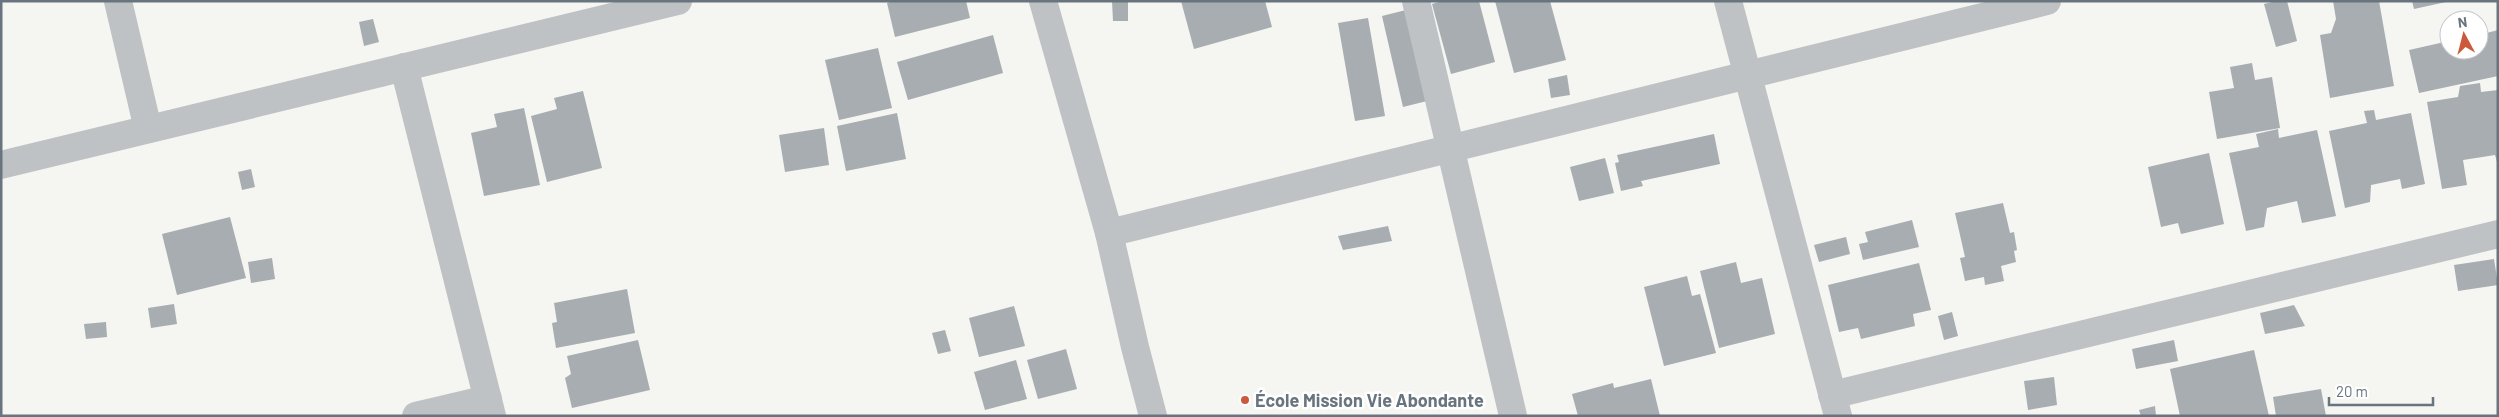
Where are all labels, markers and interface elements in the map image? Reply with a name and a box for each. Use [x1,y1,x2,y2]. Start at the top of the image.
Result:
north arrow [2439,10,2489,60]
text: N [2457,13,2468,31]
scale bar [2329,374,2433,406]
text: 20 m [2336,382,2368,400]
place label: École Mission Vie Abondante [1255,389,1484,411]
marker: École Mission Vie Abondante [1239,394,1251,406]

